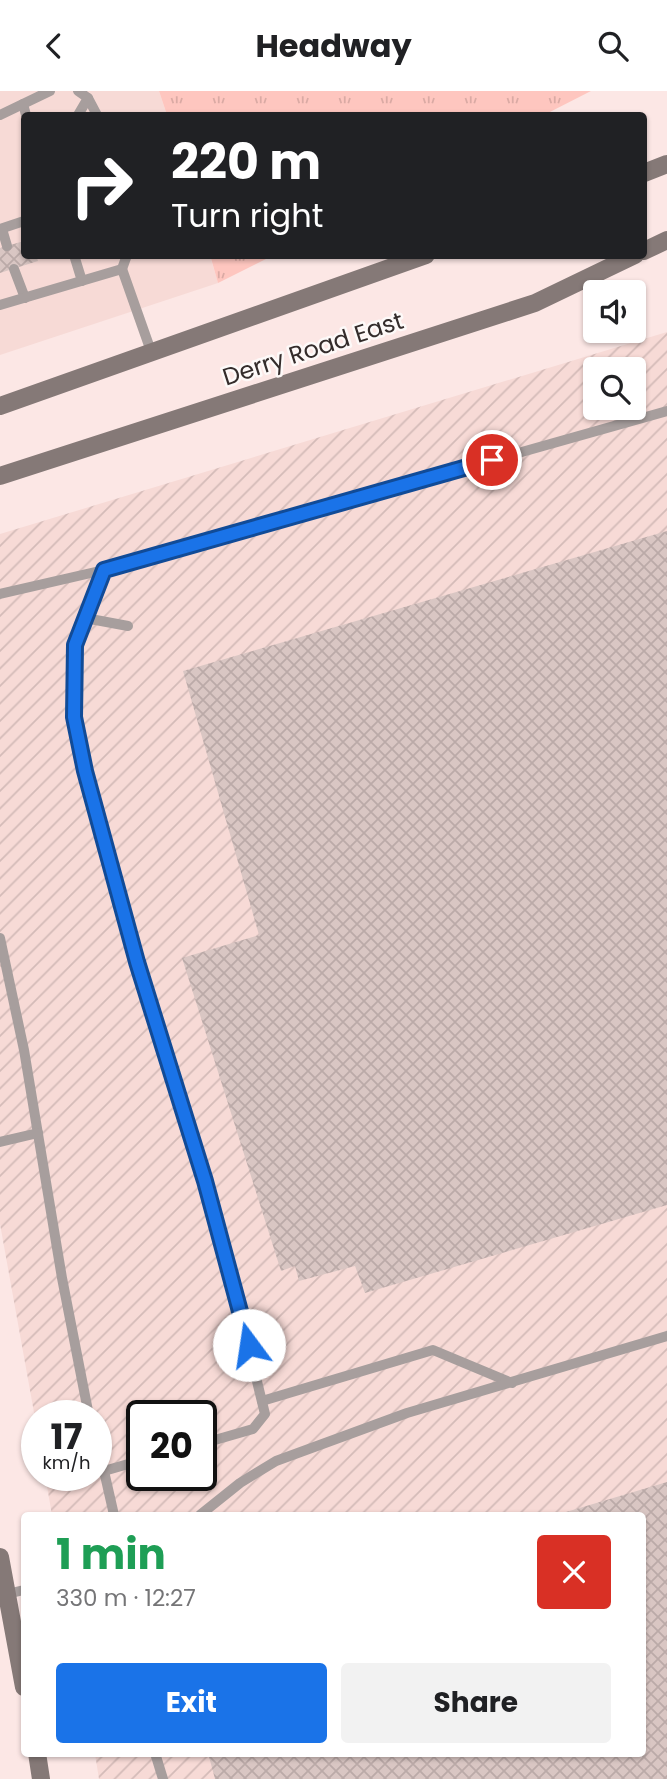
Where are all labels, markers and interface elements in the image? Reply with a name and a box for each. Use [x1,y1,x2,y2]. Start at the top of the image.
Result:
text: Headway [255,23,412,68]
icon: back [35,27,73,65]
icon: search [594,27,632,65]
text: 220 m [171,128,321,196]
icon: right [56,140,147,231]
text: Turn right [171,193,323,238]
map controls [583,280,646,420]
button: sound [583,280,646,343]
street label: Derry Road East [218,304,407,393]
button: search [583,357,646,420]
pin [462,430,522,490]
icon: arrive [473,441,511,479]
position arrow [212,1308,286,1382]
speed limit sign: 20 [126,1400,217,1491]
text: 17 [51,1412,82,1461]
text: km/h [43,1450,90,1475]
text: 1 min [56,1525,166,1584]
button: close [537,1535,611,1609]
text: 330 m · 12:27 [56,1582,196,1614]
button: Exit [56,1663,327,1743]
button: Share [341,1663,611,1743]

